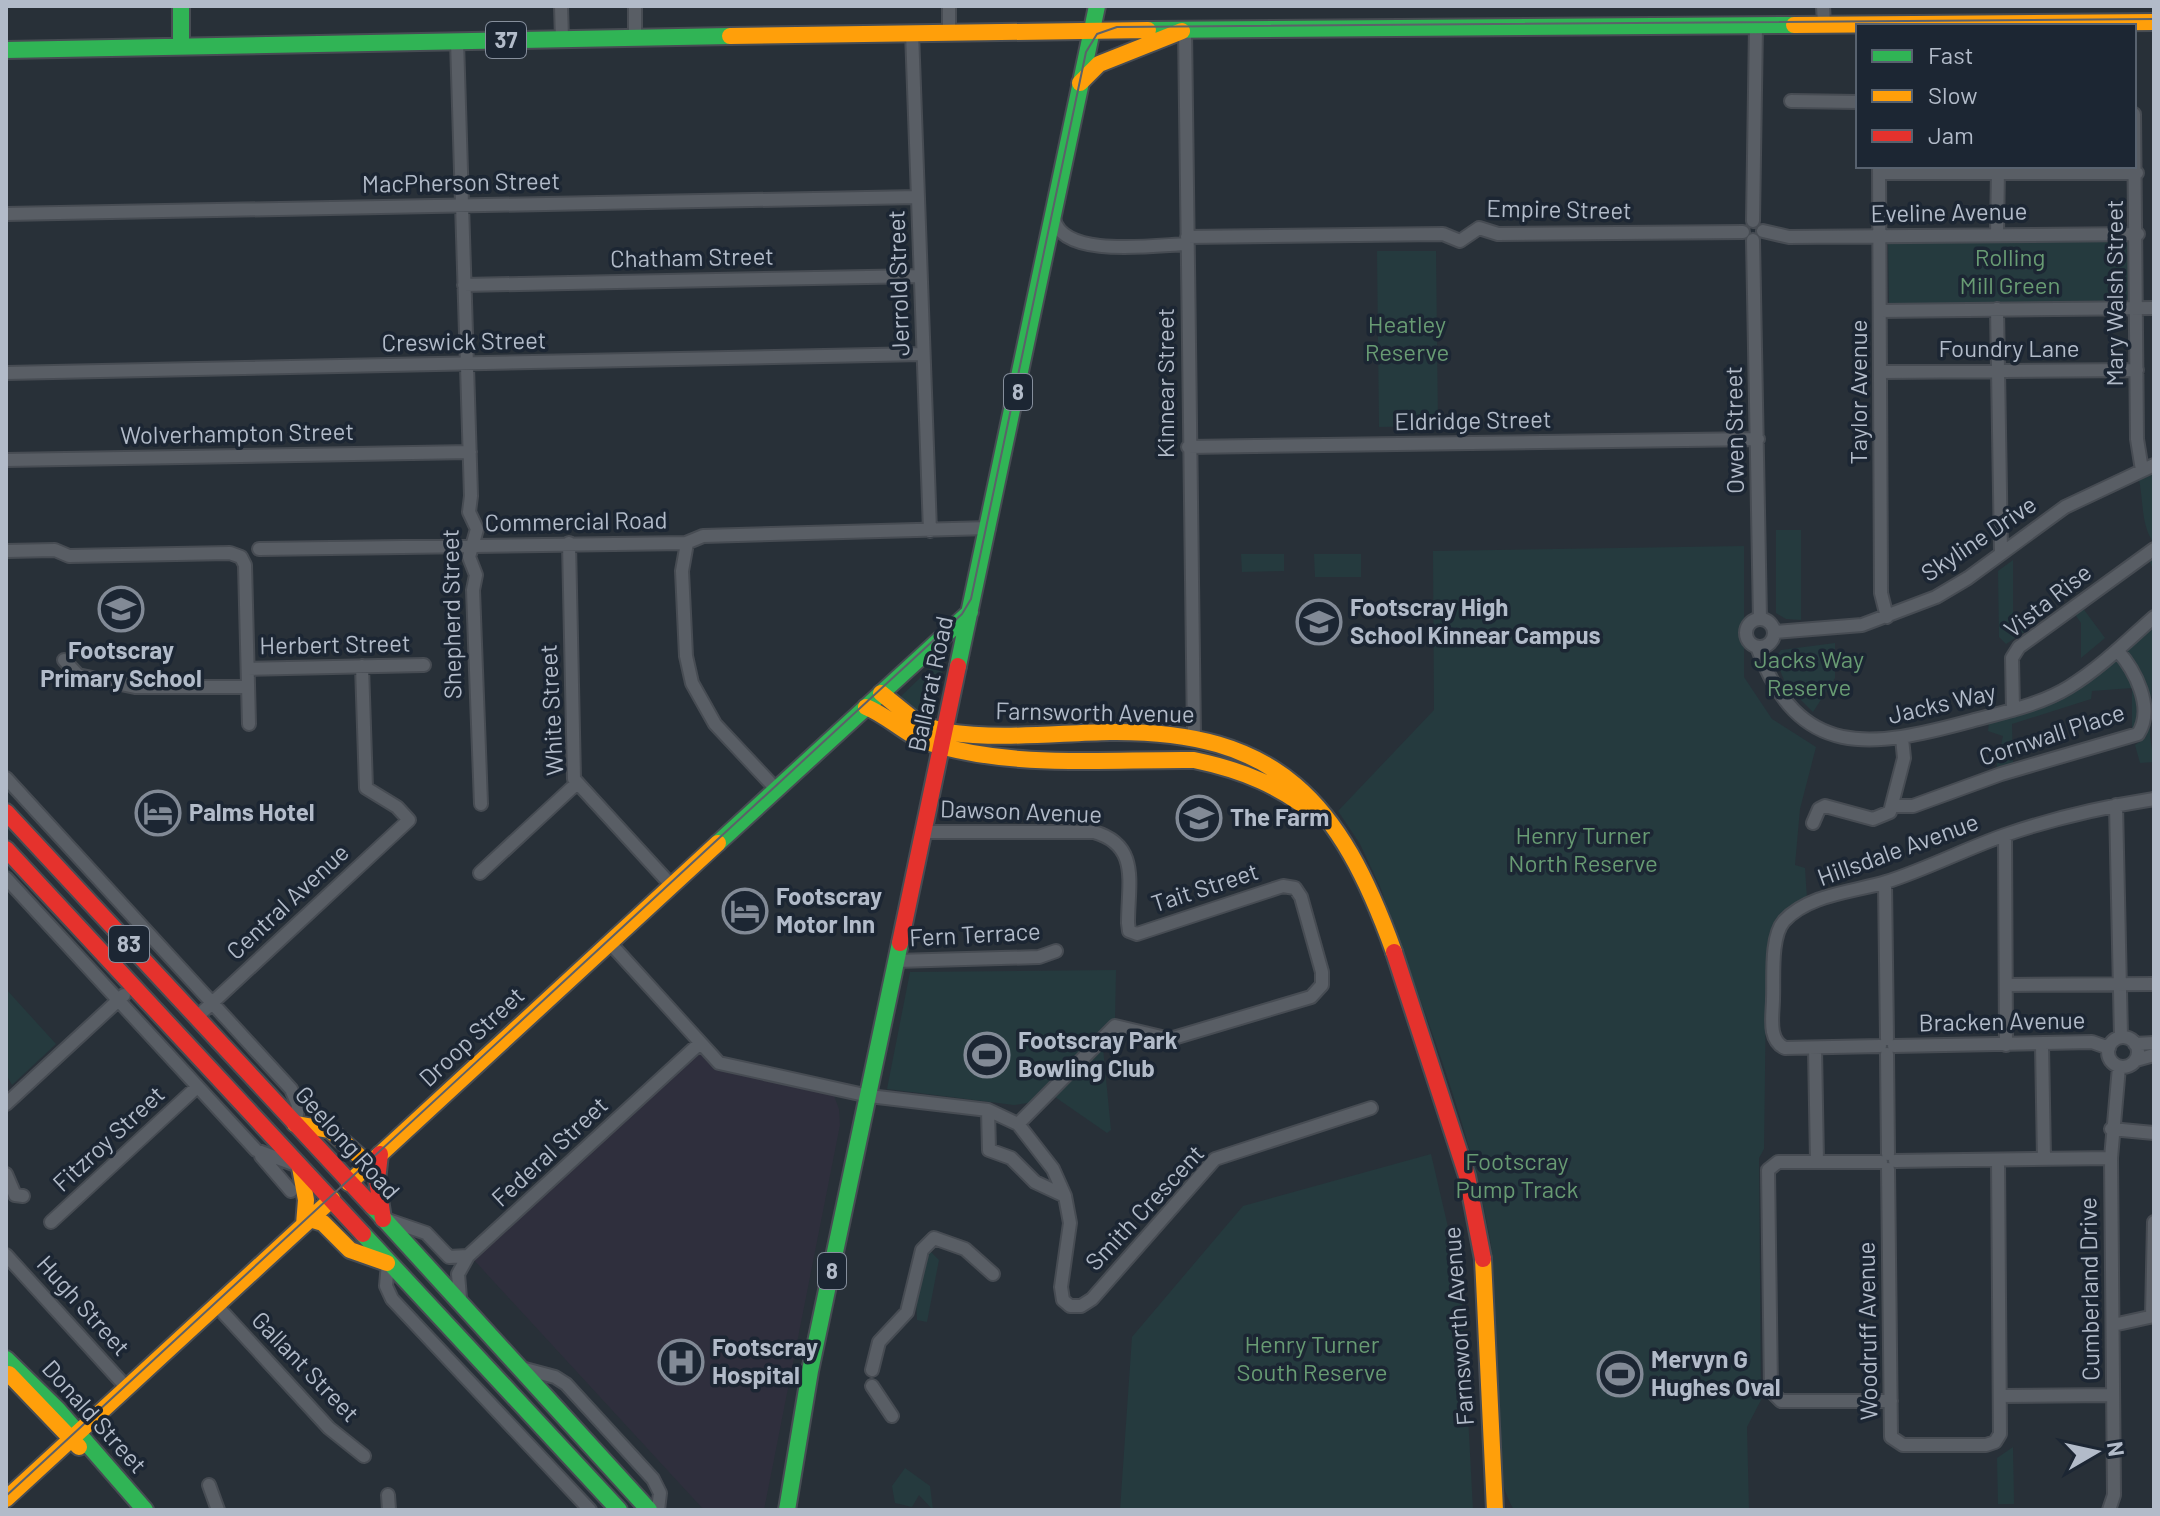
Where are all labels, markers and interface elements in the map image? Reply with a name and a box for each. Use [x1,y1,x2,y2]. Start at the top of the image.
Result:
road number: 37 [486,22,526,58]
legend [1856,24,2136,168]
text: Fast [1928,40,1973,69]
text: Slow [1928,80,1977,109]
text: Jam [1928,120,1974,149]
street label: MacPherson Street [362,165,560,198]
street label: Empire Street [1486,193,1632,224]
street label: Eveline Avenue [1870,196,2028,227]
street label: Mary Walsh Street [2099,199,2128,387]
street label: Jerrold Street [880,210,915,357]
street label: Chatham Street [610,241,774,272]
park label: Rolling Mill Green [1960,242,2060,299]
street label: Kinnear Street [1150,308,1179,458]
park label: Heatley Reserve [1365,309,1449,366]
street label: Taylor Avenue [1843,320,1872,464]
street label: Creswick Street [381,325,547,356]
street label: Foundry Lane [1938,333,2080,362]
street label: Owen Street [1718,366,1749,494]
road number: 8 [1004,374,1032,410]
street label: Eldridge Street [1394,404,1552,435]
street label: Wolverhampton Street [120,416,354,449]
street label: Skyline Drive [1915,489,2041,587]
street label: Commercial Road [484,504,668,537]
street label: Shepherd Street [435,529,466,699]
street label: Vista Rise [1998,557,2096,643]
school or university icon: Footscray Primary School [97,585,145,633]
place label: Footscray High School Kinnear Campus [1350,592,1601,649]
school or university icon: Footscray High School Kinnear Campus [1295,598,1343,646]
street label: Ballarat Road [901,613,958,754]
street label: Herbert Street [259,628,411,659]
place label: Footscray Primary School [40,635,202,692]
street label: White Street [533,644,568,777]
park label: Jacks Way Reserve [1754,644,1864,701]
street label: Jacks Way [1885,676,1998,729]
street label: Farnsworth Avenue [995,695,1195,728]
street label: Cornwall Place [1975,696,2128,771]
hotel icon: Palms Hotel [134,789,182,837]
street label: Dawson Avenue [940,793,1103,828]
school or university icon: The Farm [1175,794,1223,842]
place label: Palms Hotel [189,797,315,826]
place label: The Farm [1230,802,1329,831]
street label: Hillsdale Avenue [1813,806,1982,891]
park label: Henry Turner North Reserve [1508,820,1658,877]
street label: Central Avenue [220,837,354,965]
street label: Tait Street [1147,856,1262,917]
place label: Footscray Motor Inn [776,881,882,938]
hotel icon: Footscray Motor Inn [721,887,769,935]
street label: Fern Terrace [908,916,1041,951]
road number: 83 [109,926,149,962]
street label: Droop Street [412,980,530,1092]
street label: Bracken Avenue [1918,1005,2086,1036]
place label: Footscray Park Bowling Club [1018,1025,1178,1082]
sports icon: Footscray Park Bowling Club [963,1031,1011,1079]
street label: Fitzroy Street [46,1079,170,1197]
street label: Geelong Road [290,1079,407,1205]
street label: Federal Street [485,1090,613,1212]
street label: Smith Crescent [1079,1138,1209,1276]
park label: Footscray Pump Track [1456,1146,1578,1203]
street label: Cumberland Drive [2072,1197,2105,1381]
street label: Farnsworth Avenue [1436,1226,1479,1427]
street label: Woodruff Avenue [1850,1241,1883,1421]
street label: Hugh Street [32,1249,137,1361]
road number: 8 [818,1253,846,1289]
street label: Gallant Street [246,1305,366,1427]
park label: Henry Turner South Reserve [1236,1329,1388,1386]
place label: Footscray Hospital [712,1332,818,1389]
hospital icon: Footscray Hospital [657,1338,705,1386]
place label: Mervyn G Hughes Oval [1651,1344,1781,1401]
sports icon: Mervyn G Hughes Oval [1596,1350,1644,1398]
street label: Donald Street [37,1354,153,1478]
north arrow [2056,1412,2136,1492]
text: N [2103,1439,2131,1458]

